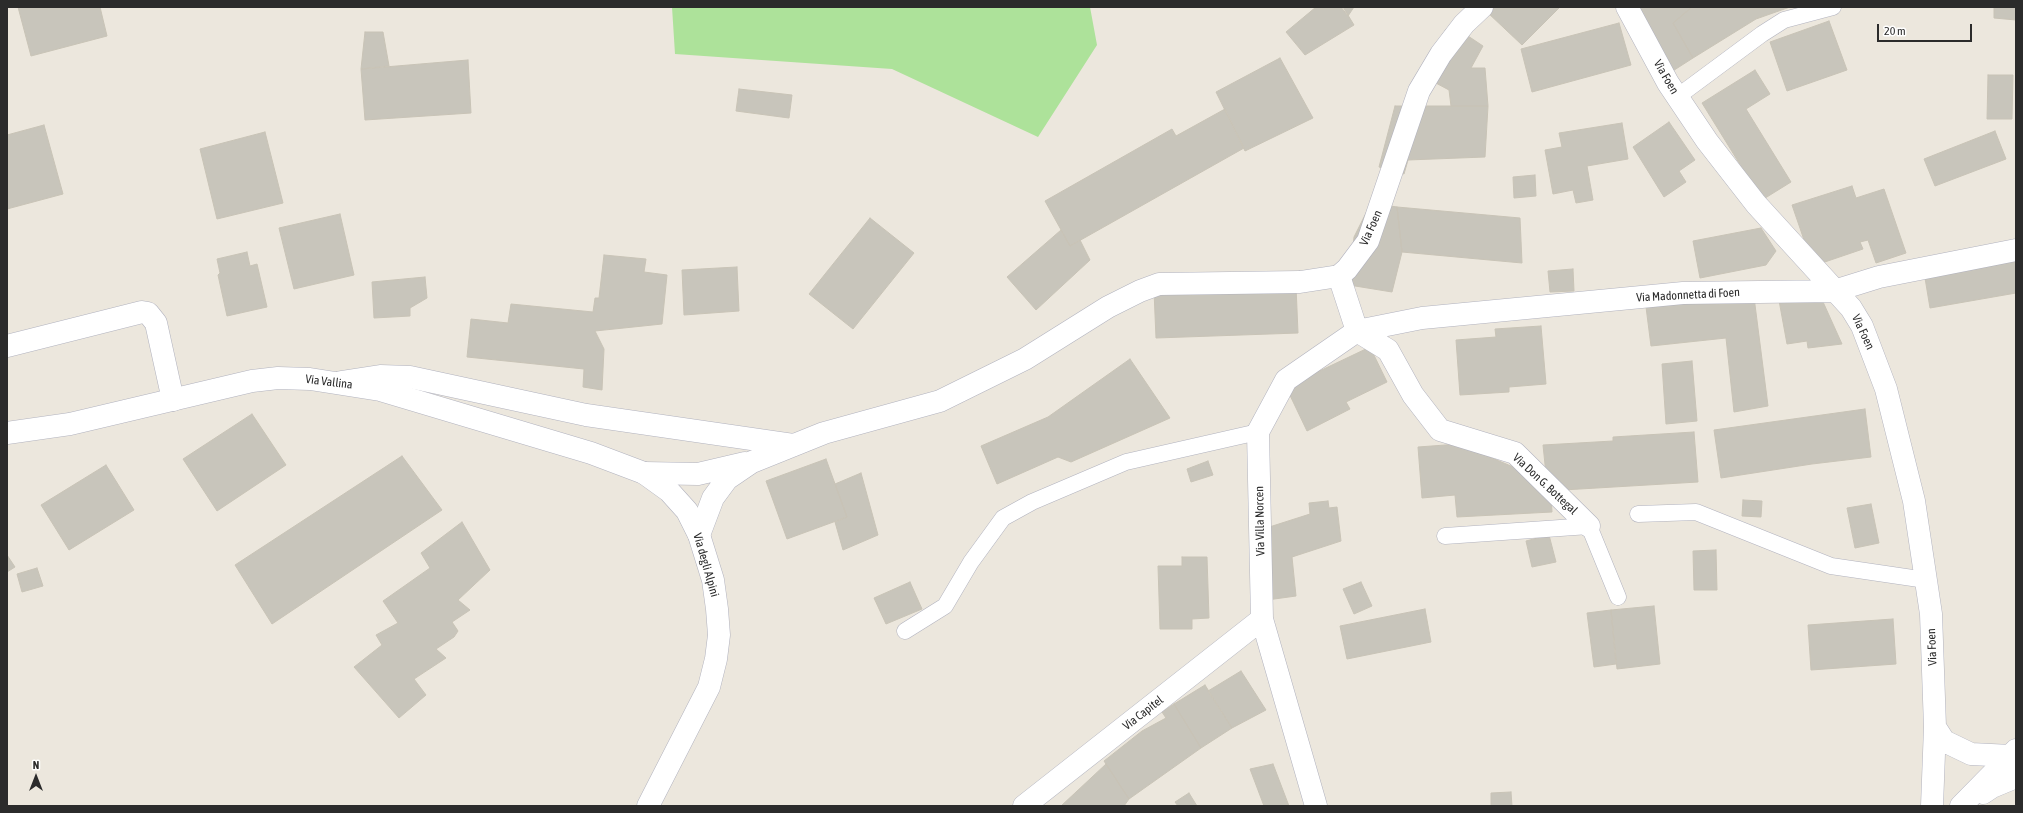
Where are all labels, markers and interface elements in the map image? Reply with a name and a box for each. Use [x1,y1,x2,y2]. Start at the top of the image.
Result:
scale bar [1879,16,1974,42]
text: 20 m [1884,24,1906,38]
street label: Via Foen [1650,57,1682,97]
street label: Via Foen [1357,208,1385,248]
street label: Via Madonnetta di Foen [1636,285,1740,305]
street label: Via Foen [1849,312,1877,352]
street label: Via Vallina [305,372,353,392]
street label: Via Don G. Bottegal [1510,450,1580,518]
street label: Via Villa Norcen [1252,486,1268,556]
street label: Via degli Alpini [690,531,722,599]
street label: Via Foen [1924,628,1940,666]
street label: Via Capitel [1120,693,1166,733]
north arrow [16,757,56,797]
text: N [33,759,39,771]

